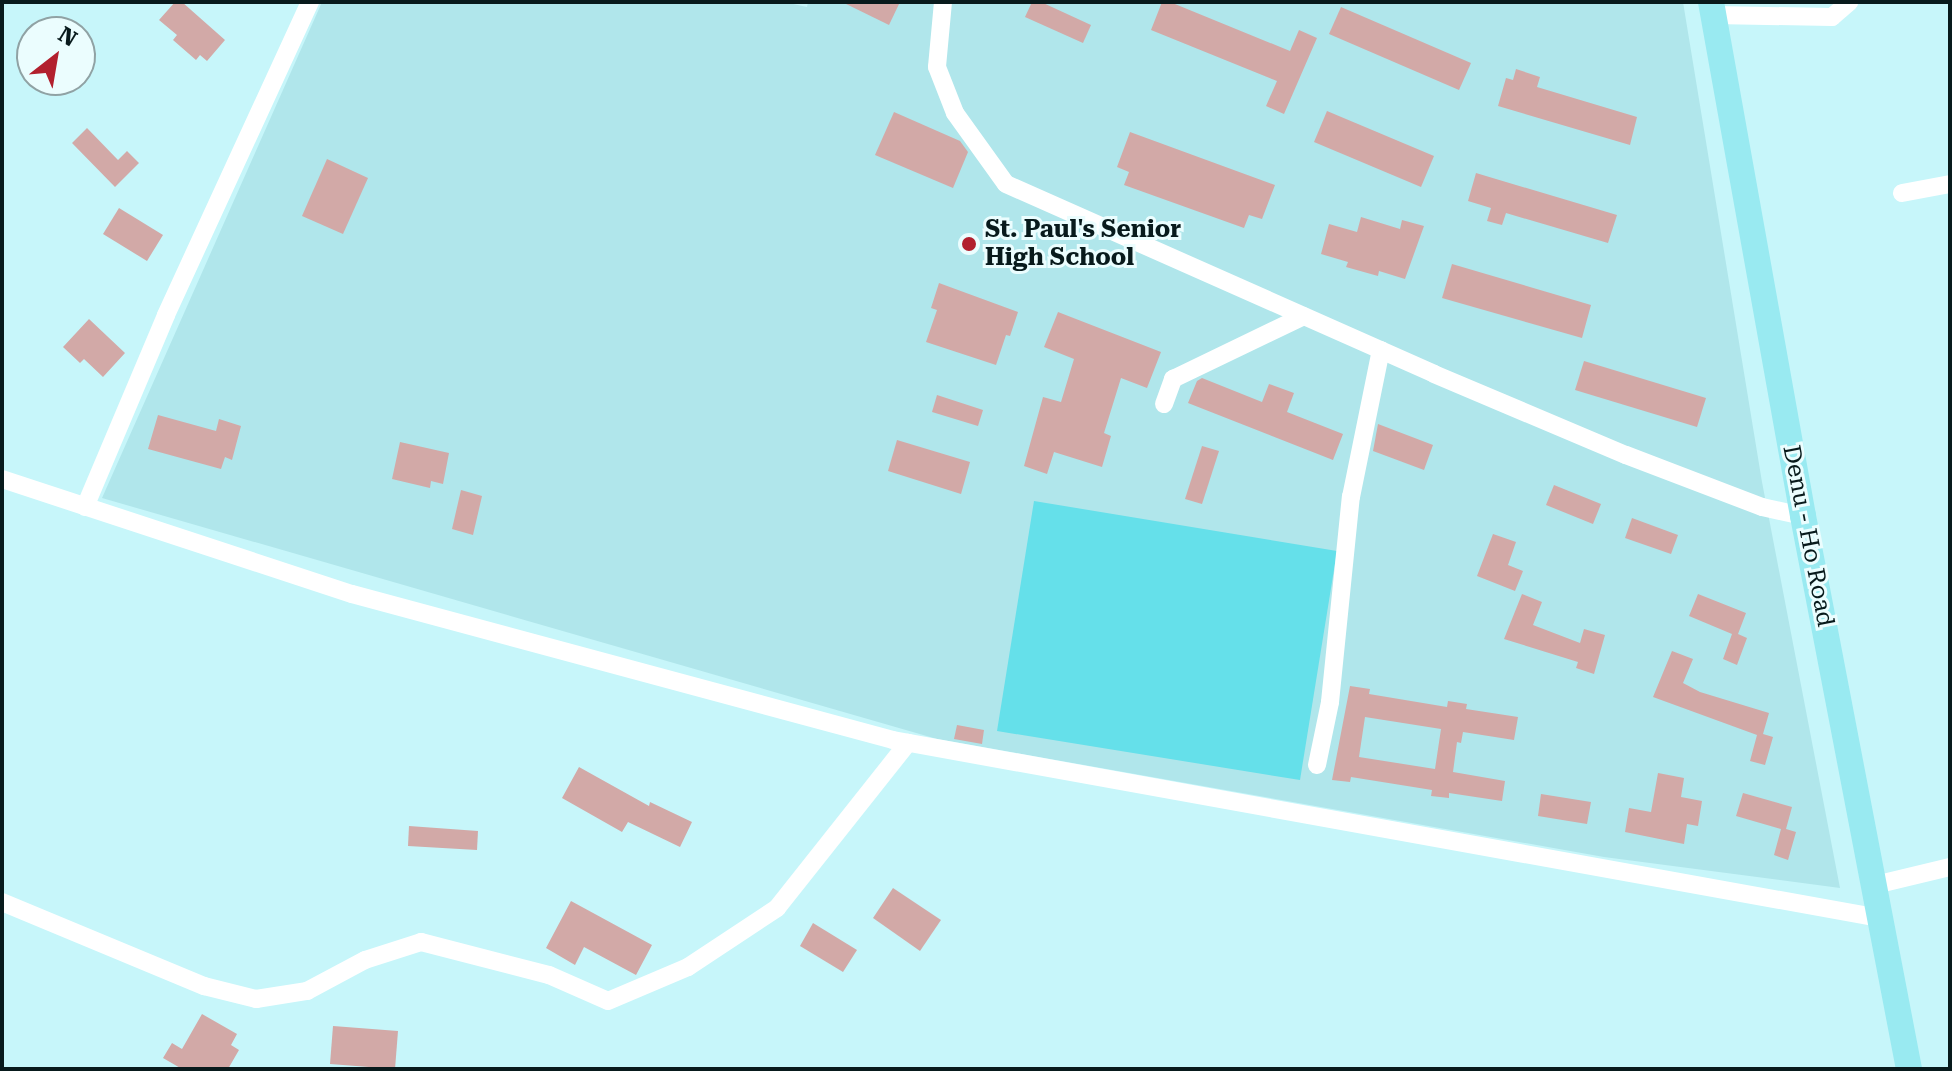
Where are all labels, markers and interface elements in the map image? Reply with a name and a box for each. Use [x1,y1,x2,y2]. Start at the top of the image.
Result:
north arrow [16,16,96,96]
text: N [54,22,81,52]
place label: St. Paul's Senior High School [985,216,1181,272]
marker: St. Paul's Senior High School [960,235,978,253]
street label: Denu - Ho Road [1776,443,1840,629]

